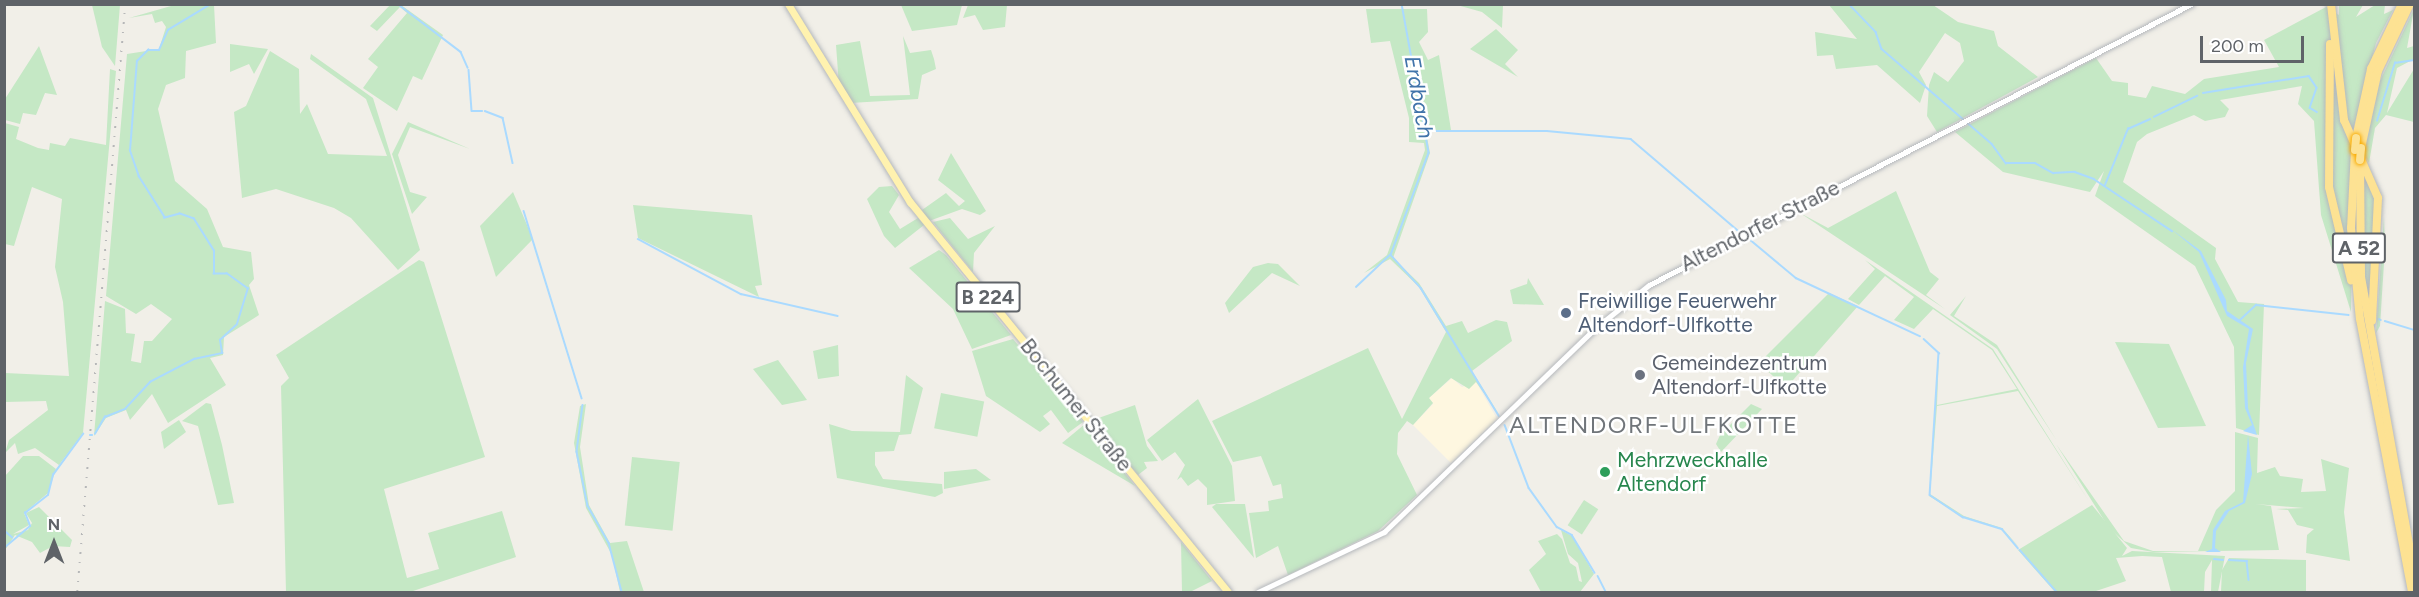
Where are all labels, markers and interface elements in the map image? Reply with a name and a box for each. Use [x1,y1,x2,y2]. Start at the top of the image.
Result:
scale bar [2203,24,2306,62]
text: 200 m [2211,35,2264,57]
water label: Erdbach [1399,54,1439,140]
street label: Altendorfer Straße [1676,175,1844,277]
road number: A 52 [2330,231,2388,265]
road number: B 224 [955,280,1021,314]
place label: Freiwillige Feuerwehr Altendorf-Ulfkotte [1578,288,1777,338]
marker: Freiwillige Feuerwehr Altendorf-Ulfkotte [1559,306,1573,320]
street label: Bochumer Straße [1015,334,1137,476]
place label: Gemeindezentrum Altendorf-Ulfkotte [1652,350,1827,400]
marker: Gemeindezentrum Altendorf-Ulfkotte [1633,368,1647,382]
district label: ALTENDORF-ULFKOTTE [1509,411,1799,439]
place label: Mehrzweckhalle Altendorf [1617,447,1768,497]
marker: Mehrzweckhalle Altendorf [1598,465,1612,479]
north arrow [24,513,84,573]
text: N [48,515,60,534]

